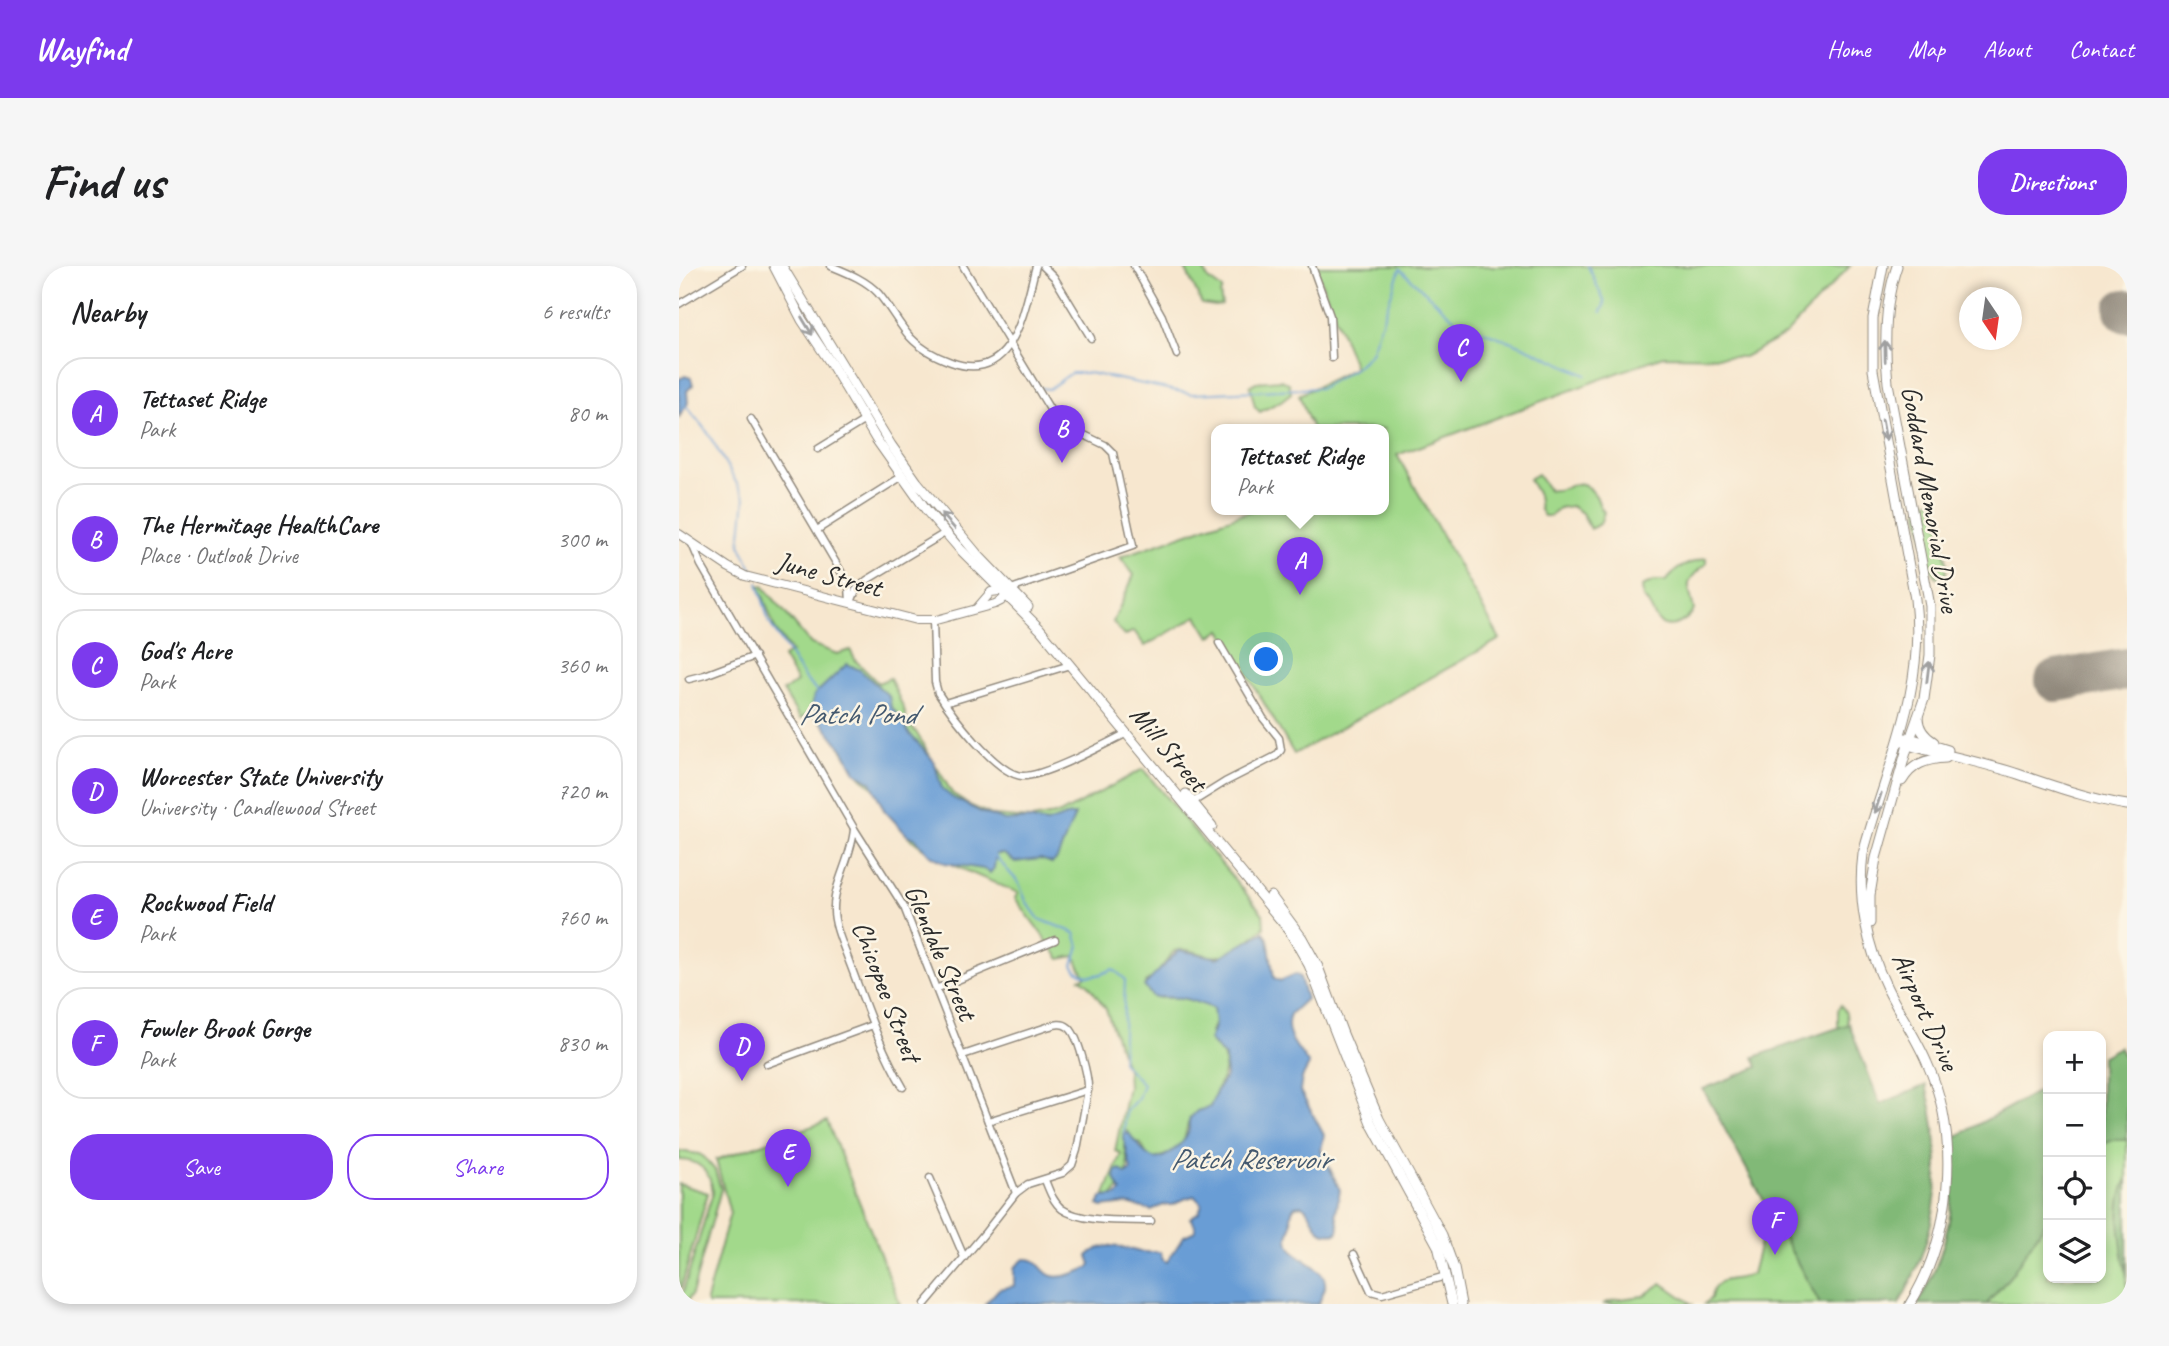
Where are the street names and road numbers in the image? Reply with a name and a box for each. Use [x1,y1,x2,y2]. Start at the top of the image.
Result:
street label: Goddard Memorial Drive [1894,383,1968,617]
street label: June Street [771,543,888,605]
street label: Mill Street [1123,698,1217,801]
street label: Glendale Street [897,879,986,1027]
street label: Chicopee Street [844,916,931,1070]
street label: Airport Drive [1884,946,1968,1077]

